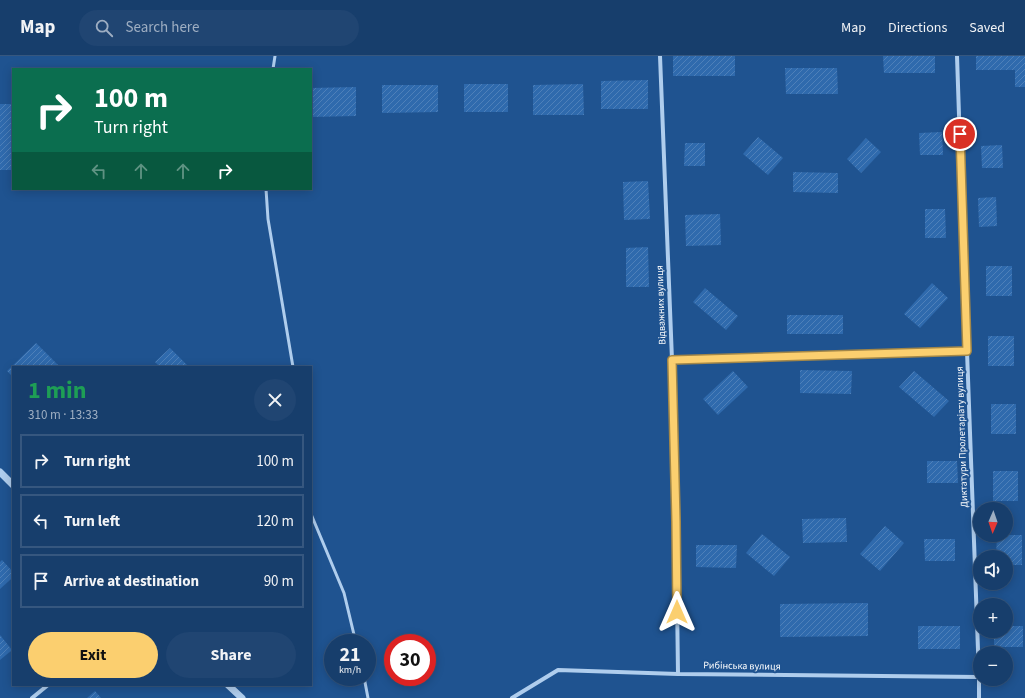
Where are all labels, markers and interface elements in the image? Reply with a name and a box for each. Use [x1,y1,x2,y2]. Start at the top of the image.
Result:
search box [79,10,359,46]
text: Map [20,14,55,41]
icon: search [93,17,115,39]
text: Search here [125,17,199,38]
text: Map [841,18,866,38]
text: Directions [888,18,947,38]
text: Saved [969,18,1005,38]
text: 100 m [94,78,168,118]
icon: right [28,84,80,136]
text: Turn right [94,115,168,140]
pin [943,117,977,151]
icon: arrive [949,123,971,145]
icon: left [88,160,110,182]
icon: ahead [130,160,152,182]
icon: ahead [172,160,194,182]
icon: right [214,160,236,182]
street label: Відважних вулиця [653,265,669,345]
street label: Диктатури Пролетаріату вулиця [953,366,971,508]
text: 1 min [28,373,86,408]
button: close [254,379,296,421]
text: 310 m · 13:33 [28,406,98,424]
icon: right [30,450,52,472]
text: Turn right [64,451,130,472]
text: 100 m [256,451,294,472]
north arrow [973,502,1013,542]
map controls [973,502,1013,686]
icon: left [30,510,52,532]
text: Turn left [64,511,120,532]
text: 120 m [256,511,294,532]
button: sound [973,550,1013,590]
icon: arrive [30,570,52,592]
text: Arrive at destination [64,571,199,592]
text: 90 m [264,571,294,592]
position arrow [656,591,698,633]
button: + [973,598,1013,638]
button: Exit [28,632,158,678]
button: Share [166,632,296,678]
speed limit sign: 30 [384,634,436,686]
text: 21 [339,641,361,669]
button: − [973,646,1013,686]
street label: Рибінська вулиця [703,658,781,674]
text: km/h [339,663,361,677]

